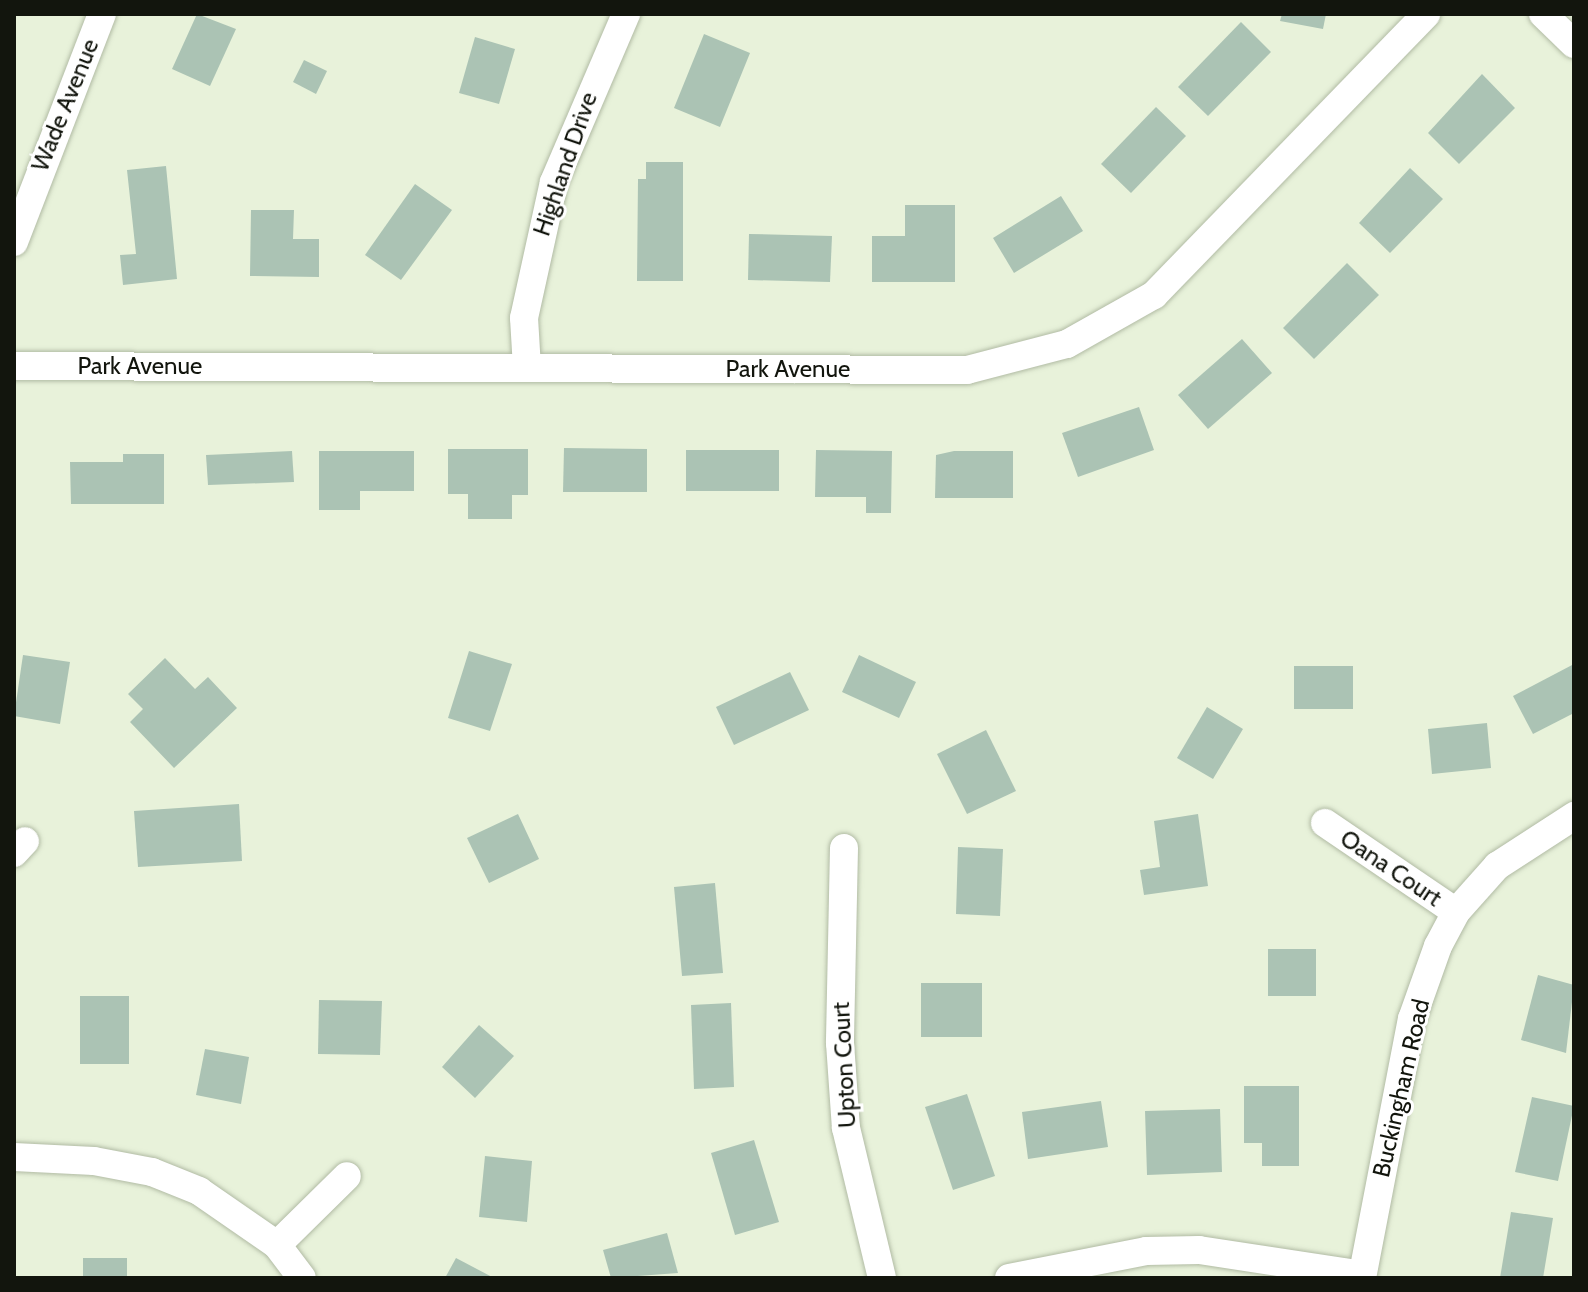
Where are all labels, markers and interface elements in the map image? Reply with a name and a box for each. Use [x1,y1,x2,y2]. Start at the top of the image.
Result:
street label: Wade Avenue [25,35,105,175]
street label: Highland Drive [527,88,603,240]
street label: Park Avenue [78,352,202,380]
street label: Park Avenue [726,355,850,383]
street label: Oana Court [1335,824,1447,912]
street label: Buckingham Road [1367,996,1435,1180]
street label: Upton Court [826,1001,862,1129]

